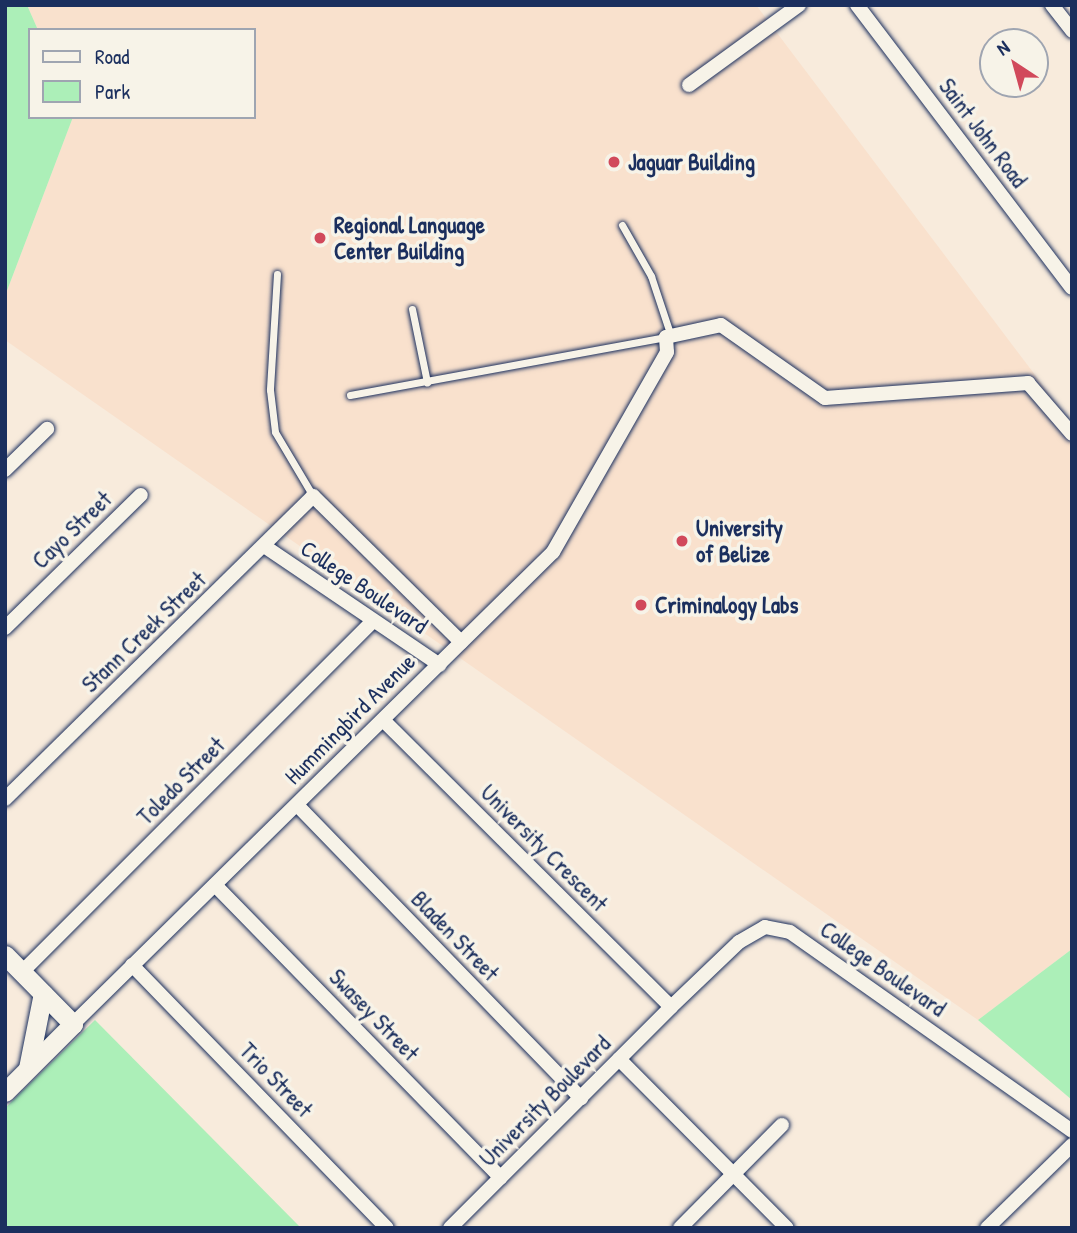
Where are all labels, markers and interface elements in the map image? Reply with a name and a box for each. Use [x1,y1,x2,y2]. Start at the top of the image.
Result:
legend [28,28,256,119]
north arrow [979,28,1049,98]
text: N [991,34,1015,61]
text: Road [95,42,129,71]
street label: Saint John Road [933,73,1033,193]
text: Park [95,77,130,106]
place label: Jaguar Building [628,148,755,176]
marker: Jaguar Building [606,154,622,170]
place label: Regional Language Center Building [334,211,485,265]
marker: Regional Language Center Building [312,230,328,246]
street label: Cayo Street [27,486,117,574]
place label: University of Belize [696,514,783,568]
marker: University of Belize [674,533,690,549]
street label: College Boulevard [295,534,433,640]
street label: Stann Creek Street [76,566,212,698]
place label: Criminalogy Labs [655,591,798,619]
marker: Criminalogy Labs [633,597,649,613]
street label: Hummingbird Avenue [279,648,421,790]
street label: Toledo Street [132,732,230,830]
street label: University Crescent [475,779,613,917]
street label: Bladen Street [405,885,505,987]
street label: College Boulevard [815,916,951,1022]
street label: Swasey Street [324,963,424,1067]
street label: University Boulevard [474,1030,616,1172]
street label: Trio Street [234,1037,318,1123]

